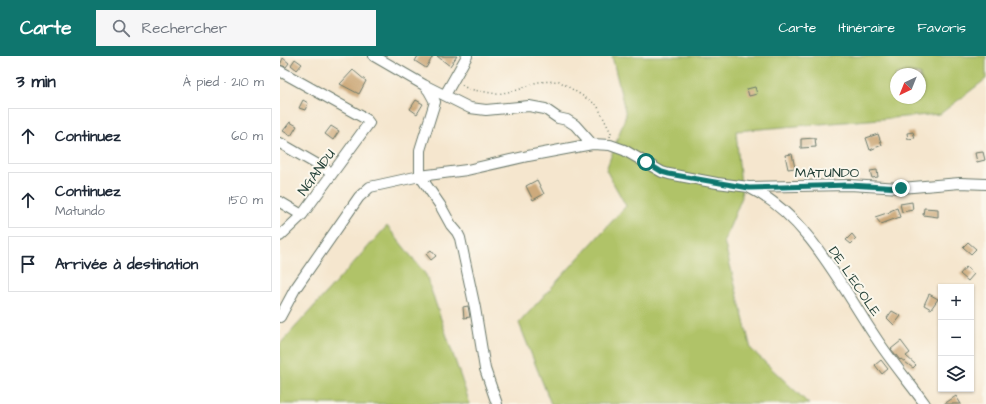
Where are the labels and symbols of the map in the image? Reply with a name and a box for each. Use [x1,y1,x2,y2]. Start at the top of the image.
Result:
north arrow [890,68,926,104]
street label: NGANDU [293,145,341,200]
route start [637,153,655,171]
street label: MATUNDO [795,163,859,183]
route end [892,179,910,197]
street label: DE L'ECOLE [823,243,885,321]

